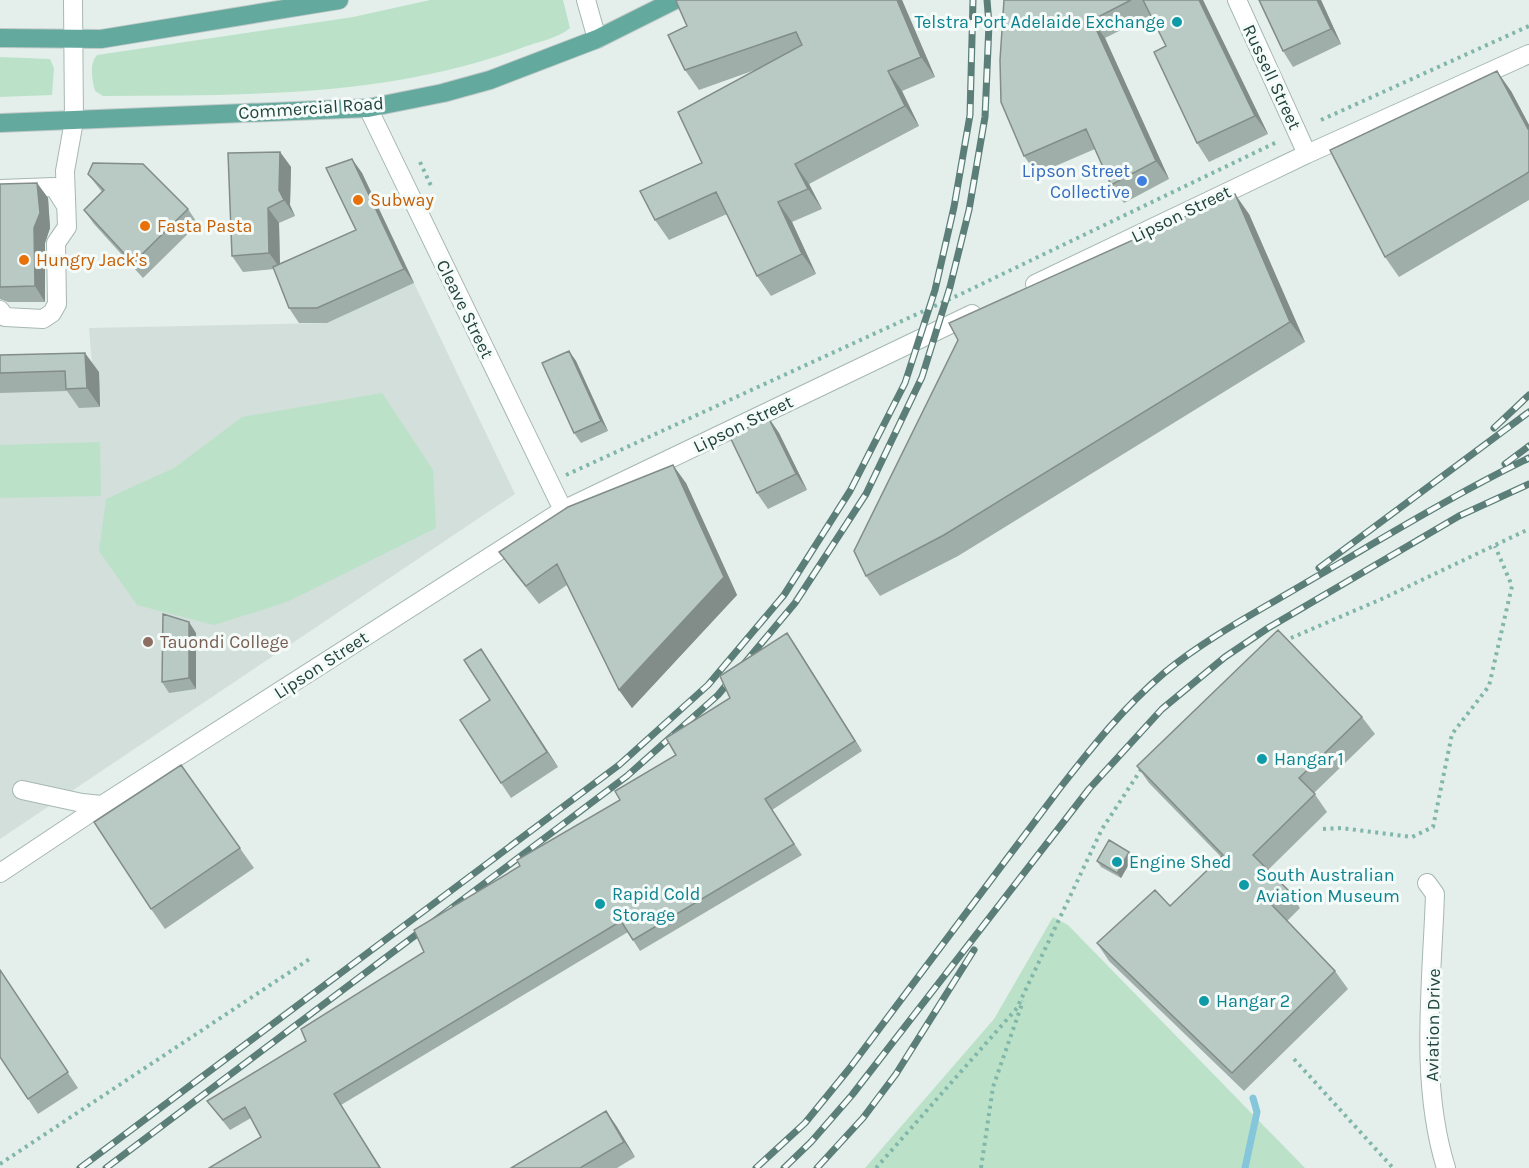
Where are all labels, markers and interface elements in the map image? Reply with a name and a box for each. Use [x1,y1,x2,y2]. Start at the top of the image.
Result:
place label: Telstra Port Adelaide Exchange [914,11,1165,33]
marker: Telstra Port Adelaide Exchange [1170,15,1184,29]
street label: Russell Street [1238,21,1306,133]
street label: Commercial Road [238,92,384,124]
place label: Lipson Street Collective [1022,160,1130,203]
marker: Lipson Street Collective [1135,174,1149,188]
street label: Lipson Street [1128,180,1235,248]
place label: Subway [370,189,434,211]
marker: Subway [351,193,365,207]
place label: Fasta Pasta [157,215,252,237]
marker: Fasta Pasta [138,219,152,233]
place label: Hungry Jack's [36,249,148,271]
marker: Hungry Jack's [17,253,31,267]
street label: Cleave Street [432,256,498,362]
street label: Lipson Street [690,390,797,458]
street label: Lipson Street [270,626,373,704]
place label: Tauondi College [160,631,289,653]
marker: Tauondi College [141,635,155,649]
place label: Hangar 1 [1274,748,1344,770]
marker: Hangar 1 [1255,752,1269,766]
place label: Engine Shed [1129,851,1232,873]
marker: Engine Shed [1110,855,1124,869]
place label: South Australian Aviation Museum [1256,864,1400,907]
marker: South Australian Aviation Museum [1237,878,1251,892]
place label: Rapid Cold Storage [612,883,700,926]
marker: Rapid Cold Storage [593,897,607,911]
street label: Aviation Drive [1421,968,1445,1082]
place label: Hangar 2 [1216,990,1290,1012]
marker: Hangar 2 [1197,994,1211,1008]

